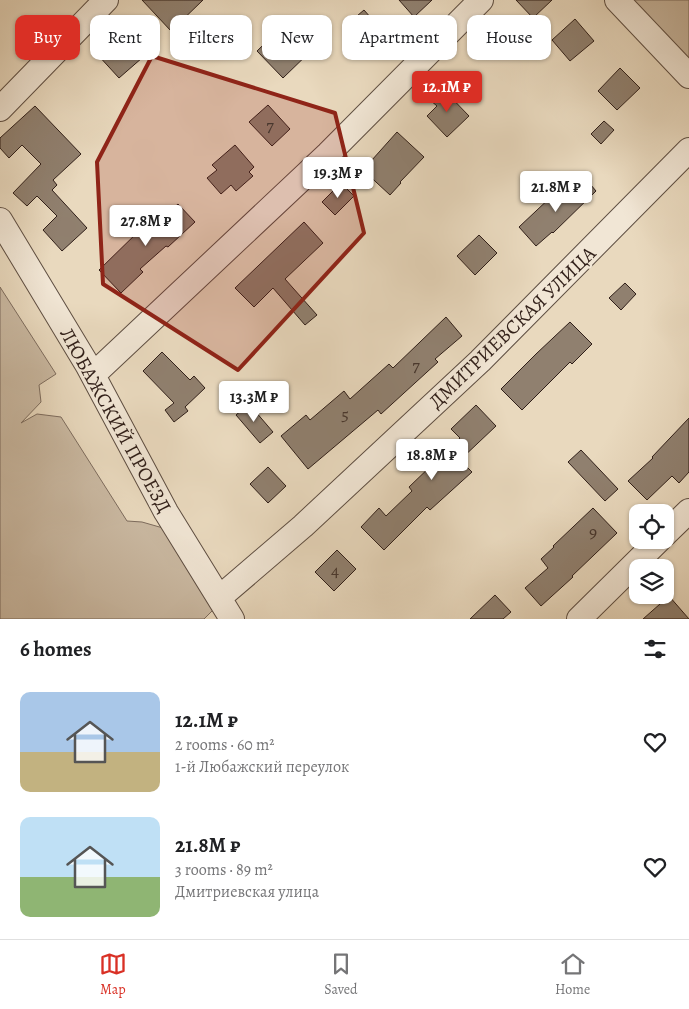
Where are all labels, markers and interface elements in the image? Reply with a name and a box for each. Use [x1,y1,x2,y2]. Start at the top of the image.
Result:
chip: Buy [15,15,80,60]
chip: Rent [90,15,160,60]
chip: Filters [170,15,252,60]
chip: New [262,15,332,60]
chip: Apartment [342,15,457,60]
chip: House [467,15,551,60]
pin: 12.1M ₽ [401,70,493,113]
text: 12.1M ₽ [423,76,471,98]
house number: 7 [266,113,274,137]
pin: 19.3M ₽ [292,156,384,199]
text: 19.3M ₽ [314,162,362,184]
pin: 21.8M ₽ [510,170,602,213]
text: 21.8M ₽ [531,176,581,198]
pin: 27.8M ₽ [100,204,192,247]
text: 27.8M ₽ [120,210,172,232]
street label: ДМИТРИЕВСКАЯ УЛИЦА [423,240,602,414]
street label: ЛЮБАЖСКИЙ ПРОЕЗД [53,323,178,518]
house number: 7 [412,353,420,377]
pin: 13.3M ₽ [208,380,300,423]
text: 13.3M ₽ [230,386,278,408]
house number: 5 [341,402,349,426]
pin: 18.8M ₽ [386,438,478,481]
text: 18.8M ₽ [407,444,457,466]
map controls [629,504,674,604]
button: locate [629,504,674,549]
house number: 9 [589,520,597,544]
house number: 4 [331,558,339,582]
button: layers [629,559,674,604]
text: 6 homes [20,635,92,663]
icon: filters [641,635,669,663]
text: 12.1M ₽ [175,706,238,734]
icon: home [60,712,120,772]
icon: heart [641,728,669,756]
text: 2 rooms · 60 m² [175,734,275,756]
text: 1-й Любажский переулок [175,756,349,778]
text: 21.8M ₽ [175,831,241,859]
icon: home [60,837,120,897]
icon: heart [641,853,669,881]
text: 3 rooms · 89 m² [175,859,273,881]
text: Дмитриевская улица [175,881,319,903]
tab: Map [99,950,127,999]
tab: Saved [324,950,358,999]
tab: Home [555,950,590,999]

